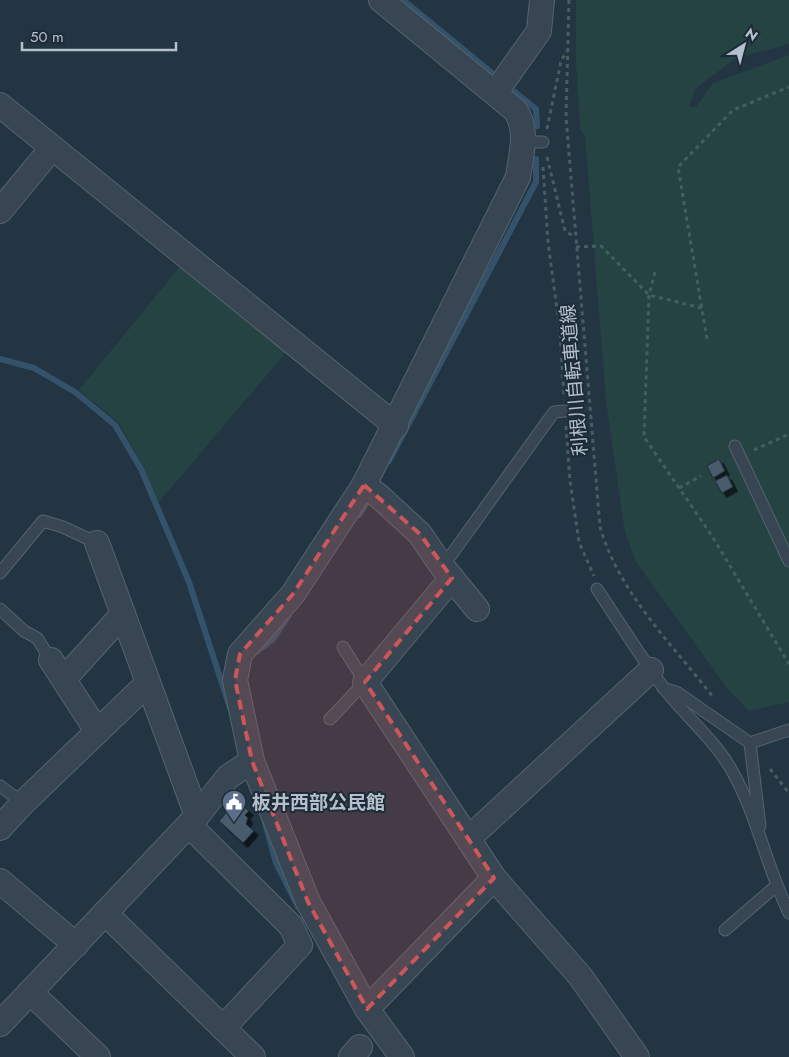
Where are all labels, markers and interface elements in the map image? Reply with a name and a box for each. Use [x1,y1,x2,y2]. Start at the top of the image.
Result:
scale bar [22,20,176,52]
north arrow [719,20,769,70]
text: N [741,23,762,46]
text: 50 m [30,26,64,48]
street label: 利根川自転車道線 [554,303,594,457]
public building icon: 板井西部公民館 [221,789,247,823]
place label: 板井西部公民館 [252,789,385,816]

